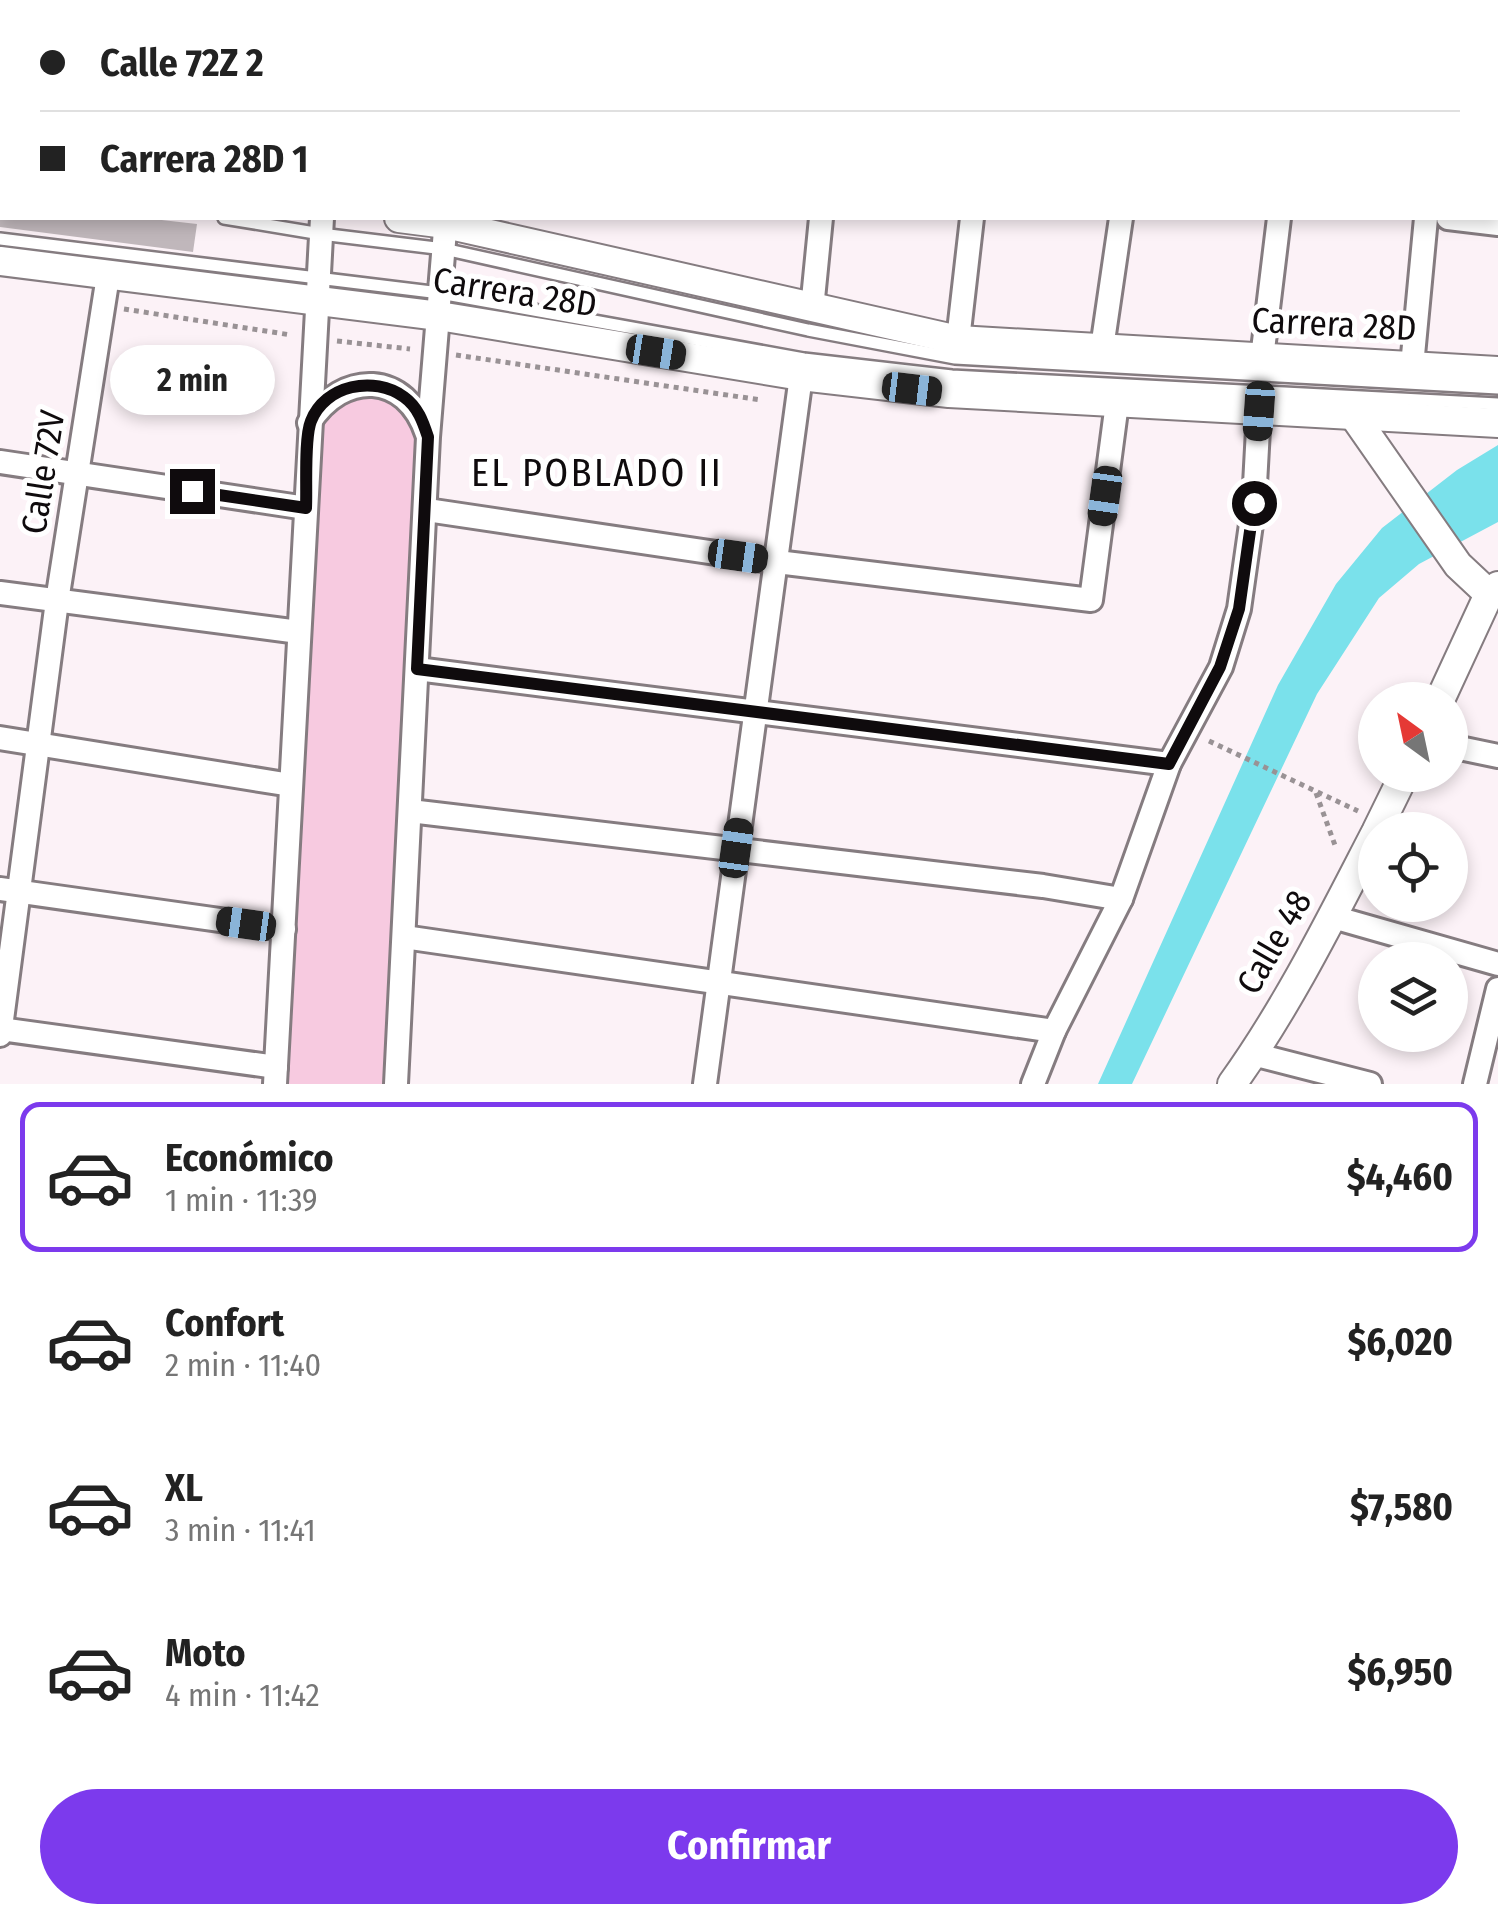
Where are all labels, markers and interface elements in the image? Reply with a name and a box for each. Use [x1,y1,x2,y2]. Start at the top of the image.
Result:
text: Calle 72Z 2 [100,40,264,86]
text: Carrera 28D 1 [100,136,308,182]
street label: Carrera 28D [430,258,600,326]
street label: Carrera 28D [1250,299,1418,349]
car [624,332,688,372]
callout: 2 min [110,346,274,416]
text: 2 min [157,361,228,399]
car [880,370,944,408]
car [1242,380,1276,442]
street label: Calle 72V [13,407,74,537]
district label: EL POBLADO II [471,450,723,496]
car [1086,464,1124,528]
route end [170,469,215,514]
route start [1232,481,1277,526]
car [706,537,770,575]
north arrow [1358,682,1468,792]
map controls [1358,682,1468,1052]
button: locate [1358,812,1468,922]
car [717,816,755,880]
street label: Calle 48 [1228,883,1320,1001]
car [214,905,278,943]
button: layers [1358,942,1468,1052]
icon: car [45,1132,135,1222]
text: Económico [165,1135,334,1181]
text: $4,460 [1347,1154,1453,1200]
text: 1 min · 11:39 [165,1181,318,1219]
icon: car [45,1297,135,1387]
text: Confort [165,1300,284,1346]
text: $6,020 [1347,1319,1453,1365]
text: 2 min · 11:40 [165,1346,321,1384]
icon: car [45,1462,135,1552]
text: XL [165,1465,203,1511]
text: $7,580 [1350,1484,1453,1530]
text: 3 min · 11:41 [165,1511,316,1549]
icon: car [45,1627,135,1717]
text: Moto [165,1630,246,1676]
text: $6,950 [1347,1649,1453,1695]
text: 4 min · 11:42 [165,1676,320,1714]
button: Confirmar [40,1789,1458,1904]

